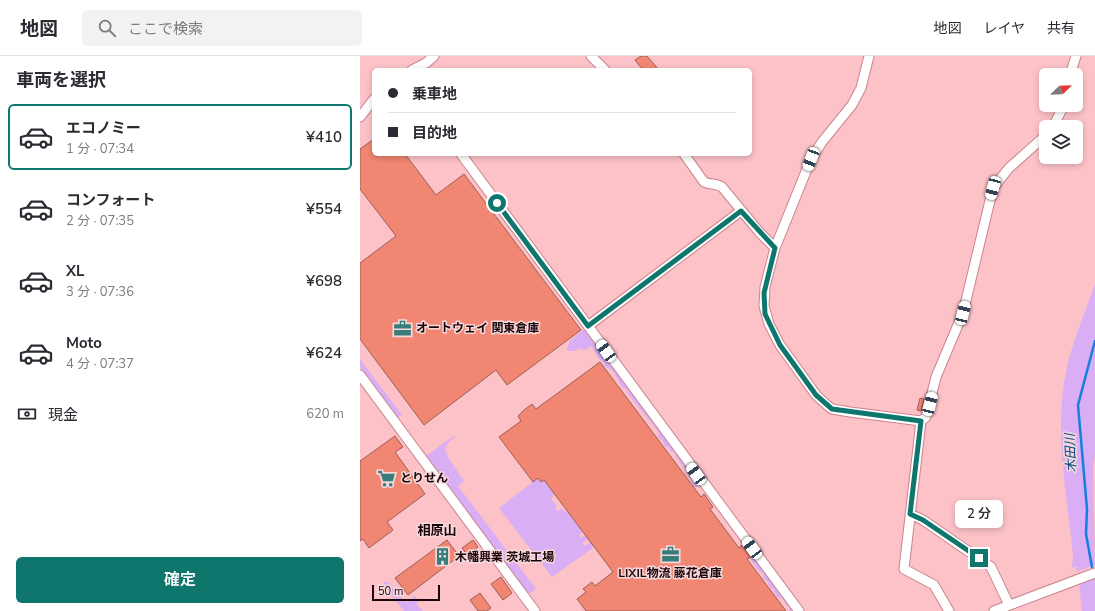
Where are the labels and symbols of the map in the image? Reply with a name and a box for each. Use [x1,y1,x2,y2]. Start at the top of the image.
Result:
north arrow [1039,68,1083,112]
car [801,146,821,172]
car [984,175,1002,201]
route start [488,194,506,212]
car [954,300,972,326]
office icon: オートウェイ 関東倉庫 [393,318,413,338]
place label: オートウェイ 関東倉庫 [416,320,539,336]
car [594,338,618,364]
car [921,391,939,417]
water label: 木田川 [1061,431,1081,473]
car [684,461,708,487]
supermarket icon: とりせん [377,468,397,488]
place label: とりせん [400,470,448,486]
callout: 2 分 [955,500,1003,528]
district label: 相原山 [417,522,457,540]
car [740,535,764,561]
office icon: LIXIL物流 藤花倉庫 [660,544,680,564]
building icon: 木幡興業 茨城工場 [432,547,452,567]
place label: 木幡興業 茨城工場 [455,549,554,565]
route end [970,549,988,567]
place label: LIXIL物流 藤花倉庫 [618,565,722,581]
scale bar [372,583,440,602]

